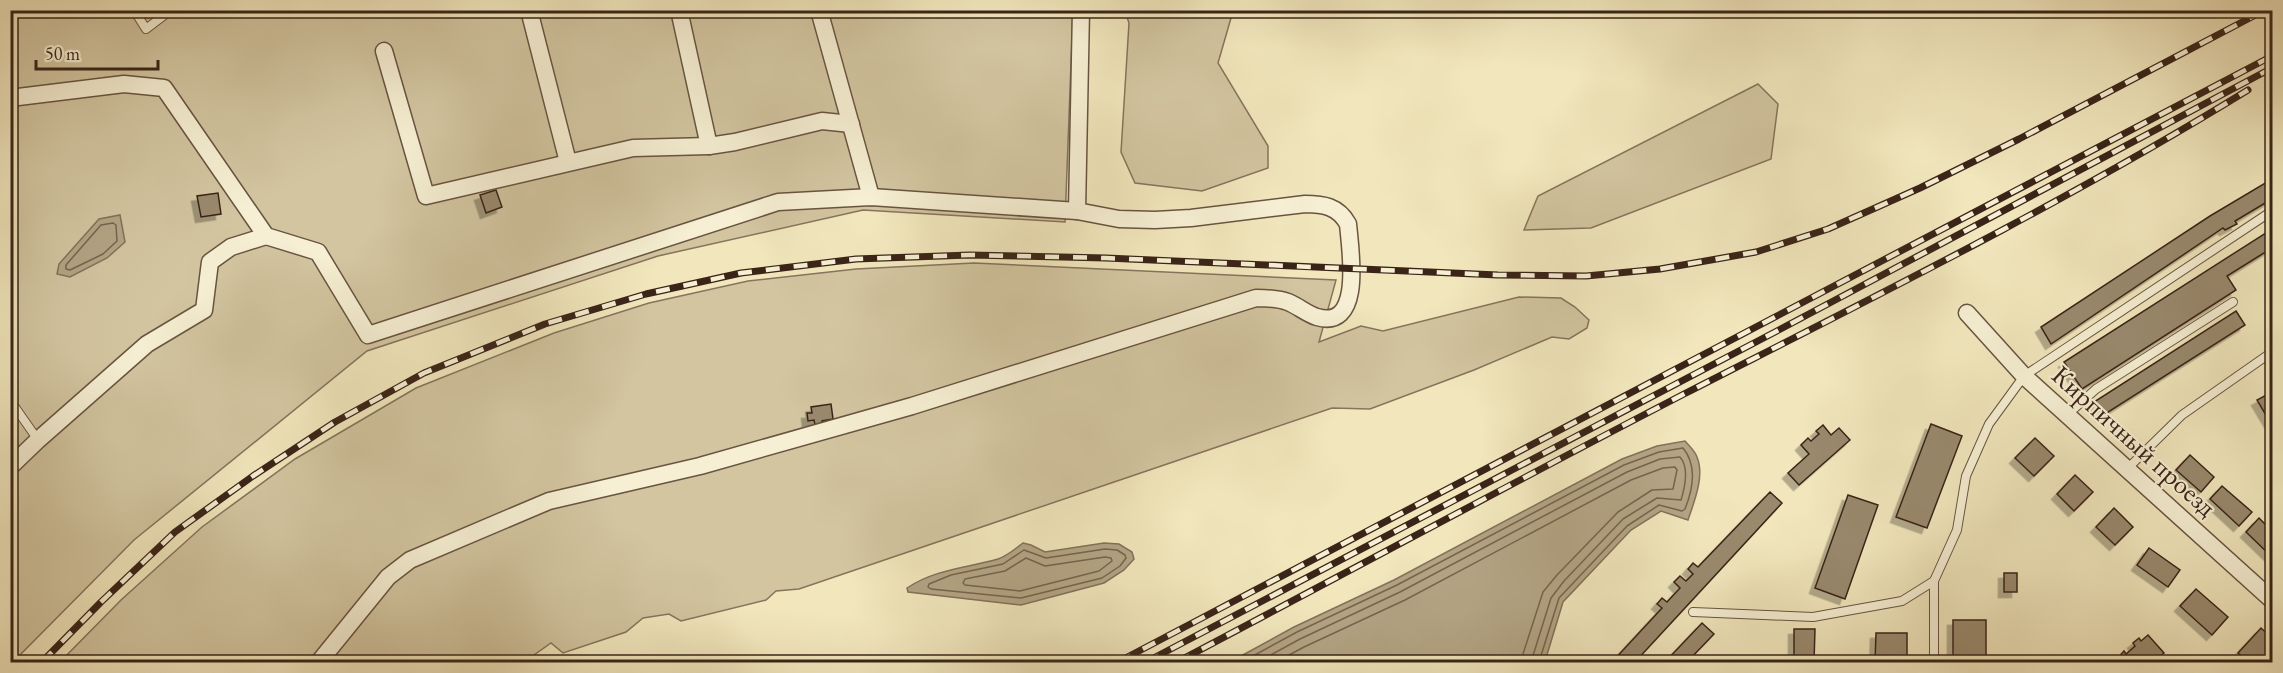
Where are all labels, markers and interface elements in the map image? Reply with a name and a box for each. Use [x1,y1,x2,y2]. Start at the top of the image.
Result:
scale bar [36,33,158,71]
text: 50 m [45,42,80,65]
street label: Кирпичный проезд [2045,357,2224,524]

